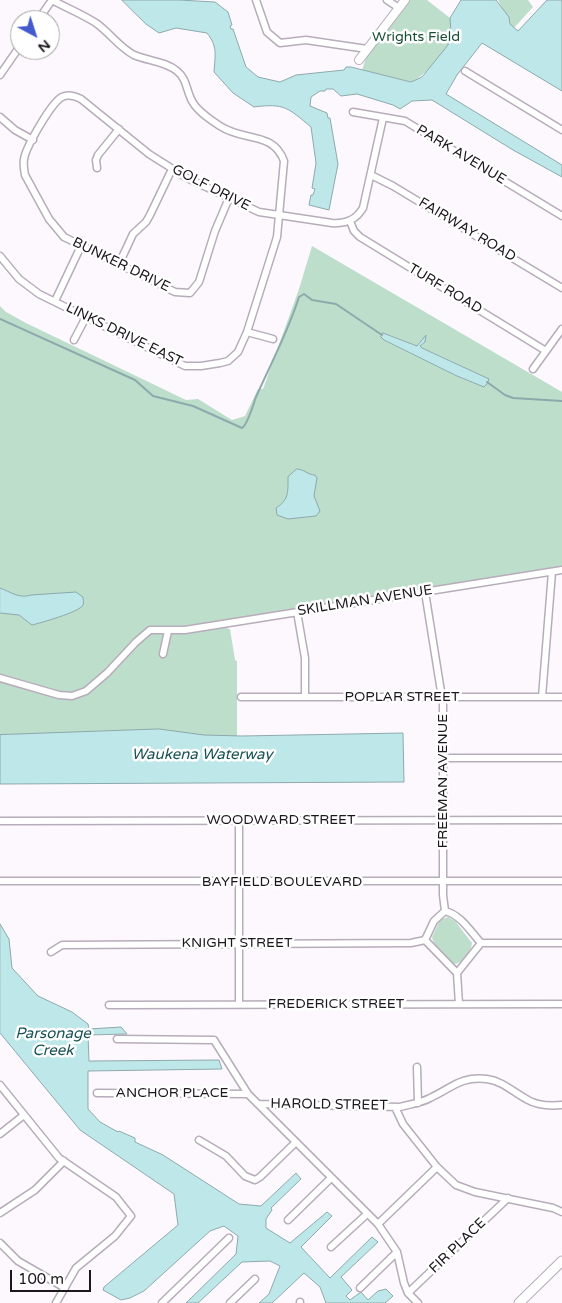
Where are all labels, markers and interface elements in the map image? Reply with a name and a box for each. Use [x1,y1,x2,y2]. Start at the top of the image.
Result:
north arrow [10,10,60,60]
park label: Wrights Field [372,29,460,45]
text: N [35,36,54,56]
street label: PARK AVENUE [413,122,509,188]
street label: GOLF DRIVE [169,161,253,215]
street label: FAIRWAY ROAD [415,194,519,266]
street label: BUNKER DRIVE [69,234,173,296]
street label: TURF ROAD [405,260,485,318]
street label: LINKS DRIVE EAST [63,299,185,371]
street label: SKILLMAN AVENUE [296,582,434,620]
street label: POPLAR STREET [344,689,460,705]
street label: FREEMAN AVENUE [435,714,451,848]
water label: Waukena Waterway [132,746,272,764]
street label: WOODWARD STREET [206,812,356,828]
street label: BAYFIELD BOULEVARD [202,874,362,890]
street label: KNIGHT STREET [182,935,292,951]
street label: FREDERICK STREET [268,996,404,1012]
water label: Parsonage Creek [15,1025,91,1060]
street label: ANCHOR PLACE [115,1085,229,1101]
street label: HAROLD STREET [270,1096,388,1114]
street label: FIR PLACE [426,1215,490,1277]
scale bar [12,1260,94,1292]
text: 100 m [18,1270,64,1288]

